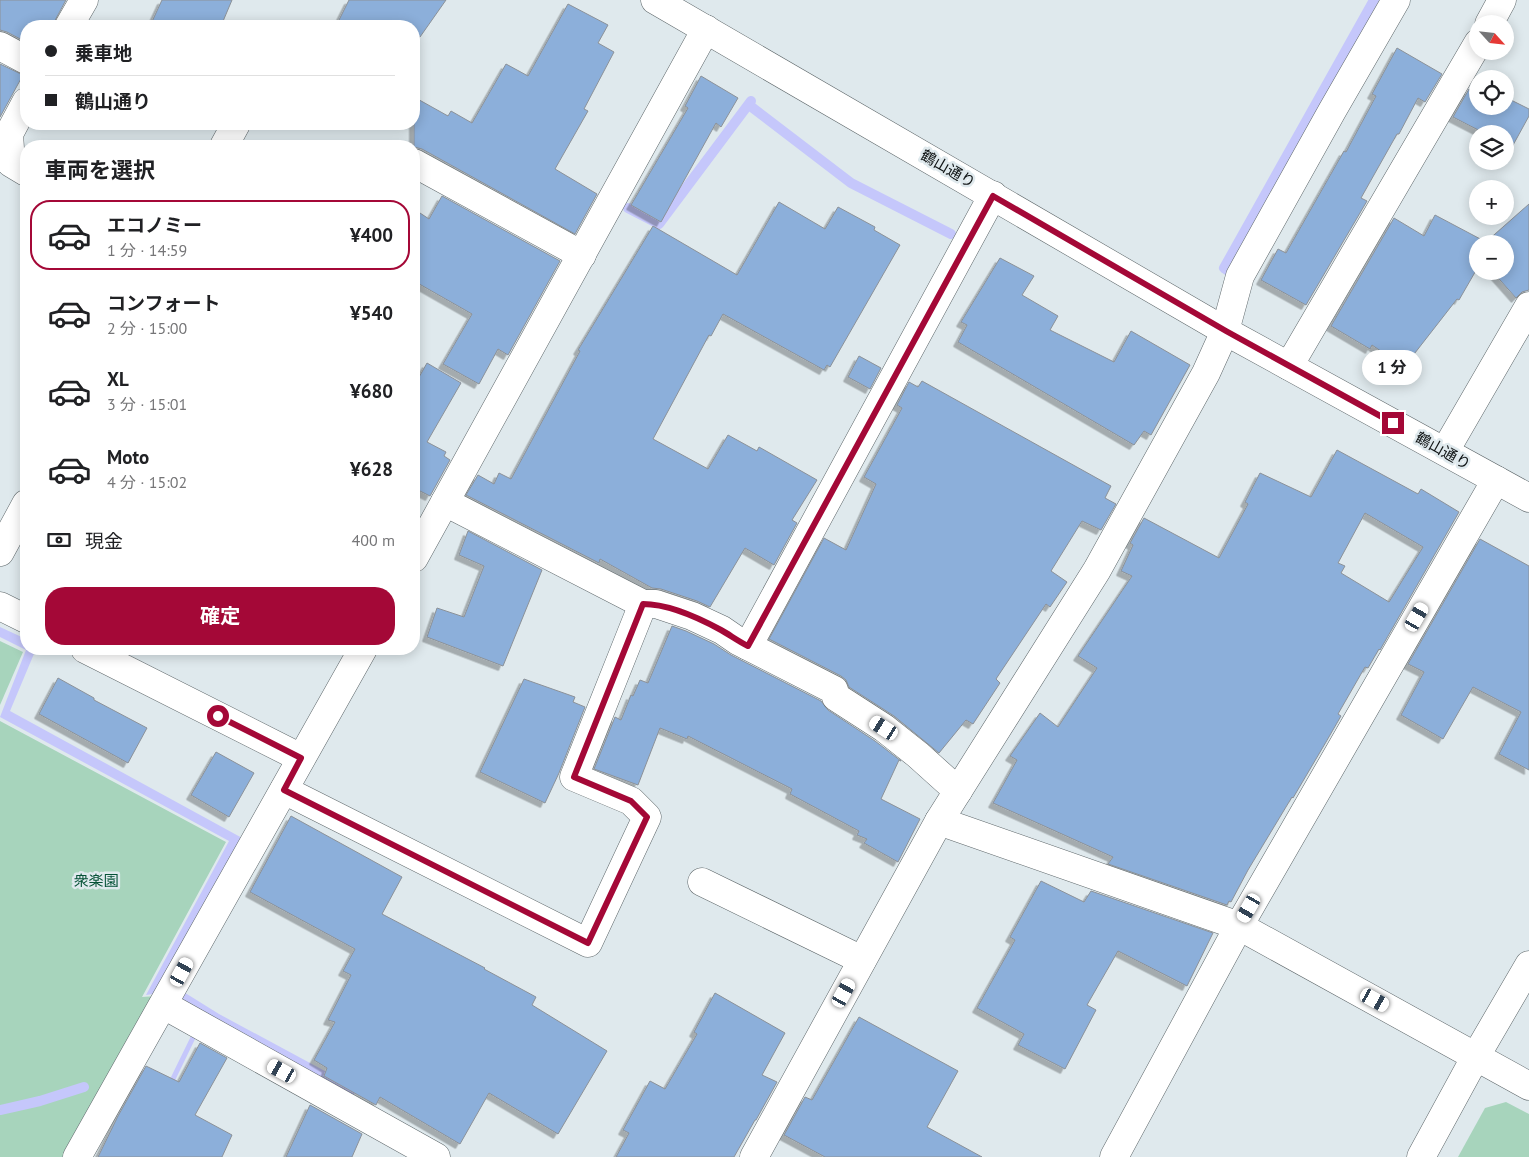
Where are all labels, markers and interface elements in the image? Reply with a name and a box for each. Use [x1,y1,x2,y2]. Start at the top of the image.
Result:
north arrow [1469,15,1514,60]
map controls [1469,15,1514,280]
text: 乗車地 [75,41,132,65]
button: locate [1469,70,1514,115]
text: 鶴山通り [75,89,151,113]
button: layers [1469,125,1514,170]
street label: 鶴山通り [918,145,979,192]
text: 車両を選択 [45,156,155,184]
button: + [1469,180,1514,225]
icon: car [47,213,92,258]
text: エコノミー [107,213,202,237]
text: ¥400 [350,223,393,247]
button: − [1469,235,1514,280]
text: 1 分 · 14:59 [107,240,187,260]
icon: car [47,291,92,336]
text: コンフォート [107,291,220,315]
text: ¥540 [350,301,393,325]
text: 2 分 · 15:00 [107,318,187,338]
callout: 1 分 [1363,350,1423,386]
text: 1 分 [1377,357,1407,377]
text: XL [107,367,129,391]
icon: car [47,369,92,414]
text: ¥680 [350,379,393,403]
text: 3 分 · 15:01 [107,394,187,414]
route end [1382,412,1404,434]
street label: 鶴山通り [1412,428,1474,473]
text: Moto [107,445,149,469]
icon: car [47,447,92,492]
text: ¥628 [350,457,393,481]
text: 4 分 · 15:02 [107,472,187,492]
icon: cash [45,526,73,554]
text: 現金 [85,529,123,553]
text: 400 m [352,530,395,550]
button: 確定 [45,587,395,645]
car [1403,600,1430,634]
route start [207,705,229,727]
car [867,714,900,742]
park label: 衆楽園 [73,871,119,890]
car [1235,891,1262,925]
car [168,955,195,989]
car [830,976,857,1010]
car [1358,986,1391,1014]
car [265,1057,298,1085]

